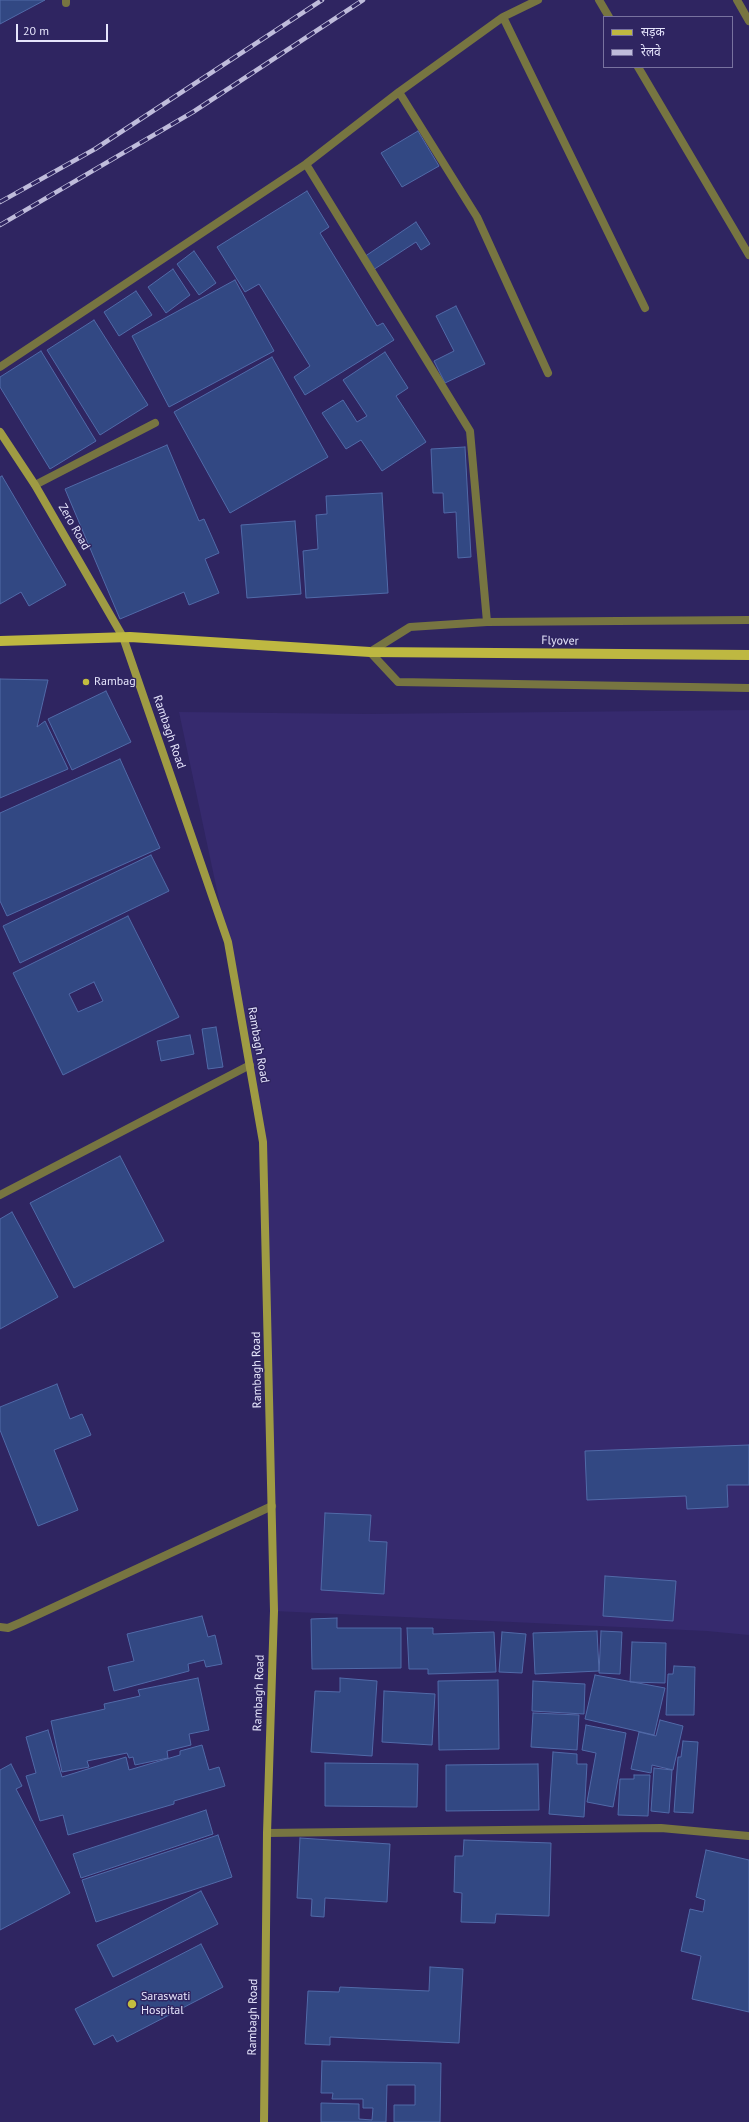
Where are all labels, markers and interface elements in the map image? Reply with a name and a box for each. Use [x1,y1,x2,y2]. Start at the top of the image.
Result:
scale bar [18,16,110,42]
legend [603,16,733,68]
text: 20 m [23,23,49,38]
text: सड़क [641,24,665,39]
text: रेलवे [641,44,661,59]
street label: Zero Road [55,501,93,553]
street label: Flyover [541,633,579,649]
place label: Rambag [94,675,136,689]
marker: Rambag [81,677,91,687]
street label: Rambagh Road [150,693,188,771]
street label: Rambagh Road [244,1006,272,1084]
street label: Rambagh Road [249,1331,265,1409]
street label: Rambagh Road [250,1654,268,1732]
street label: Rambagh Road [245,1978,261,2056]
place label: Saraswati Hospital [141,1990,190,2018]
marker: Saraswati Hospital [126,1998,138,2010]

